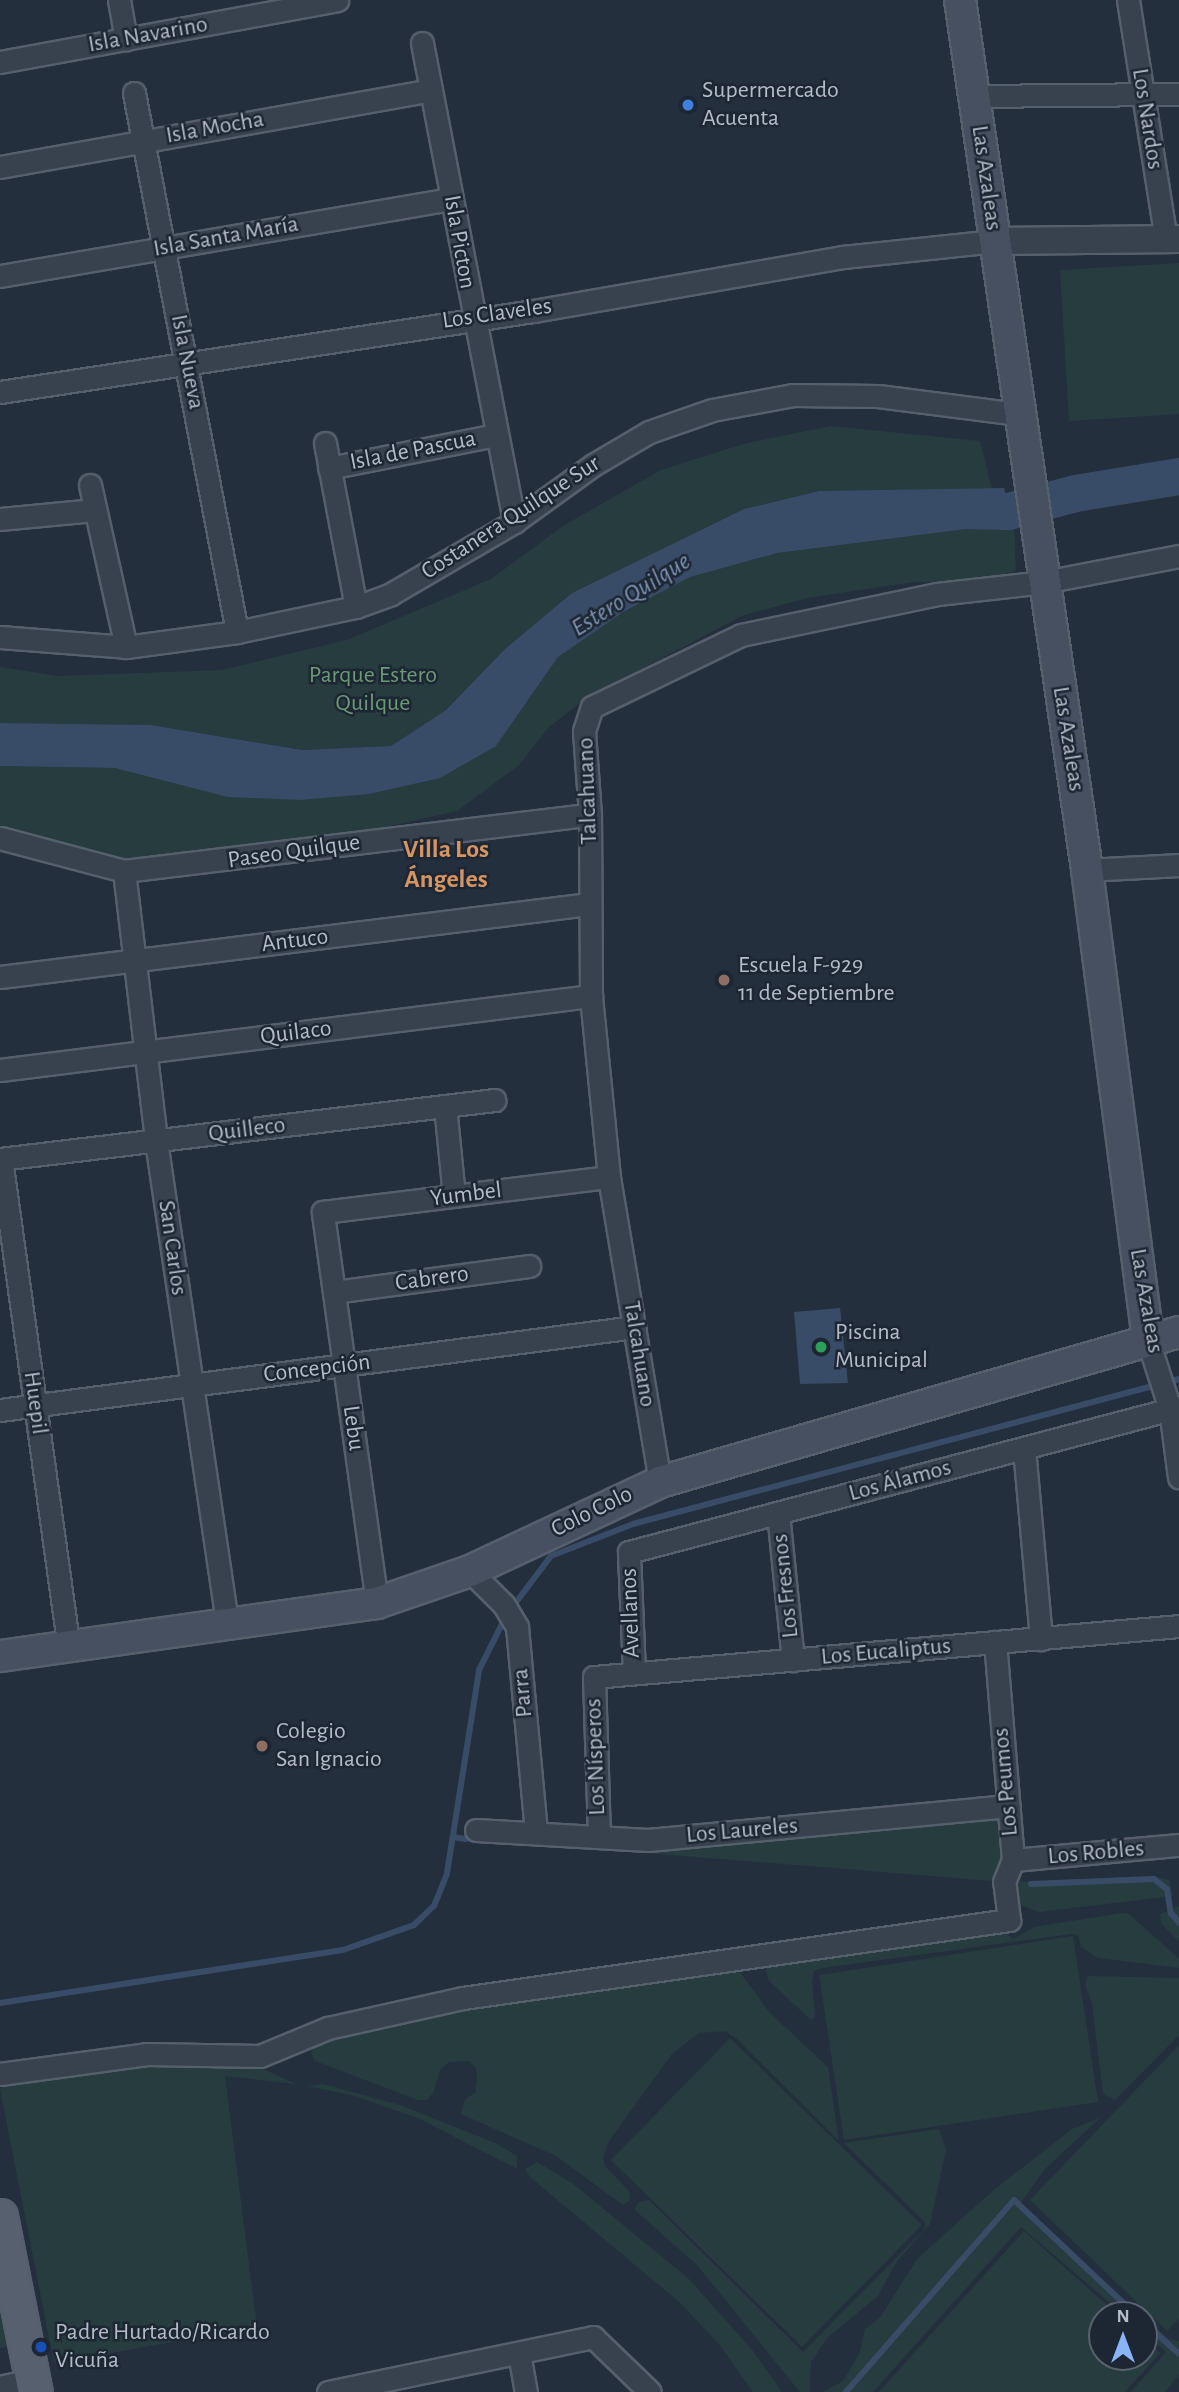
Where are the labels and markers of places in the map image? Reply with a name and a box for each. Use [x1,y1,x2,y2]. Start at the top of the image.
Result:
place label: Supermercado Acuenta [702,77,839,133]
marker: Supermercado Acuenta [680,97,696,113]
place label: Escuela F-929 11 de Septiembre [738,952,895,1008]
marker: Escuela F-929 11 de Septiembre [716,972,732,988]
place label: Piscina Municipal [835,1319,928,1375]
marker: Piscina Municipal [813,1339,829,1355]
place label: Colegio San Ignacio [276,1718,382,1774]
marker: Colegio San Ignacio [254,1738,270,1754]
place label: Padre Hurtado/Ricardo Vicuña [55,2319,270,2375]
marker: Padre Hurtado/Ricardo Vicuña [33,2339,49,2355]

